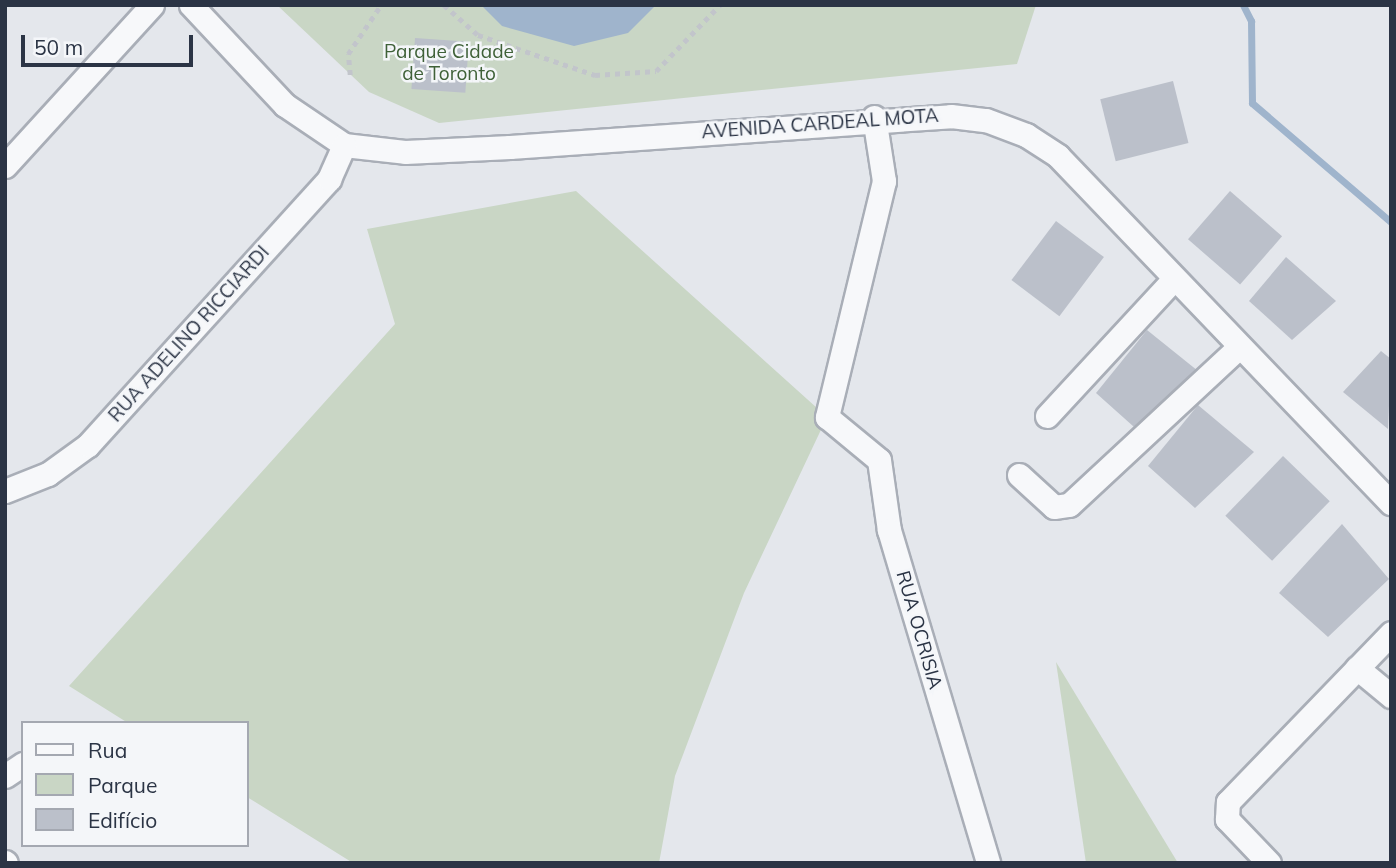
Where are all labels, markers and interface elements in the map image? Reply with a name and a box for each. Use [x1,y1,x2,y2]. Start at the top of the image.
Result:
scale bar [24,21,196,65]
text: 50 m [34,34,83,60]
park label: Parque Cidade de Toronto [384,41,514,85]
street label: AVENIDA CARDEAL MOTA [701,104,939,144]
street label: RUA ADELINO RICCIARDI [104,241,274,427]
street label: RUA OCRISIA [891,568,947,692]
legend [21,721,248,847]
text: Rua [88,737,127,763]
text: Parque [88,772,157,798]
text: Edifício [88,807,157,833]

